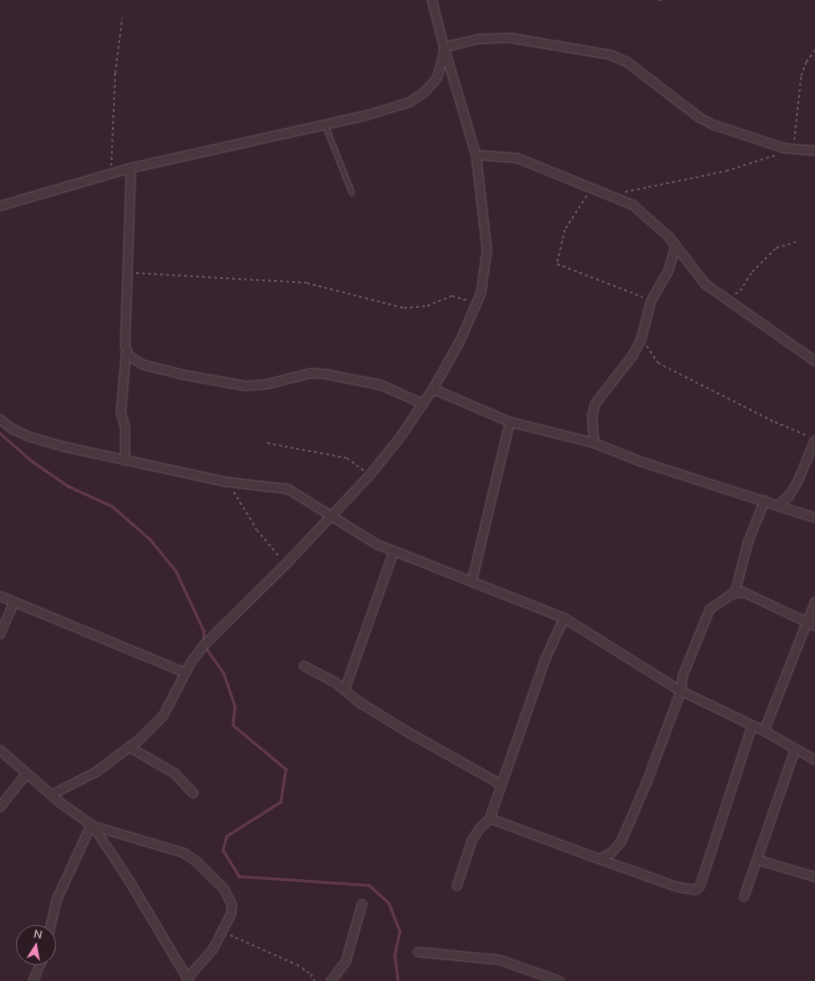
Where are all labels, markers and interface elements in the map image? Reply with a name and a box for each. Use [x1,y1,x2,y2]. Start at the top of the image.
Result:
north arrow [16,925,56,965]
text: N [33,927,44,942]

